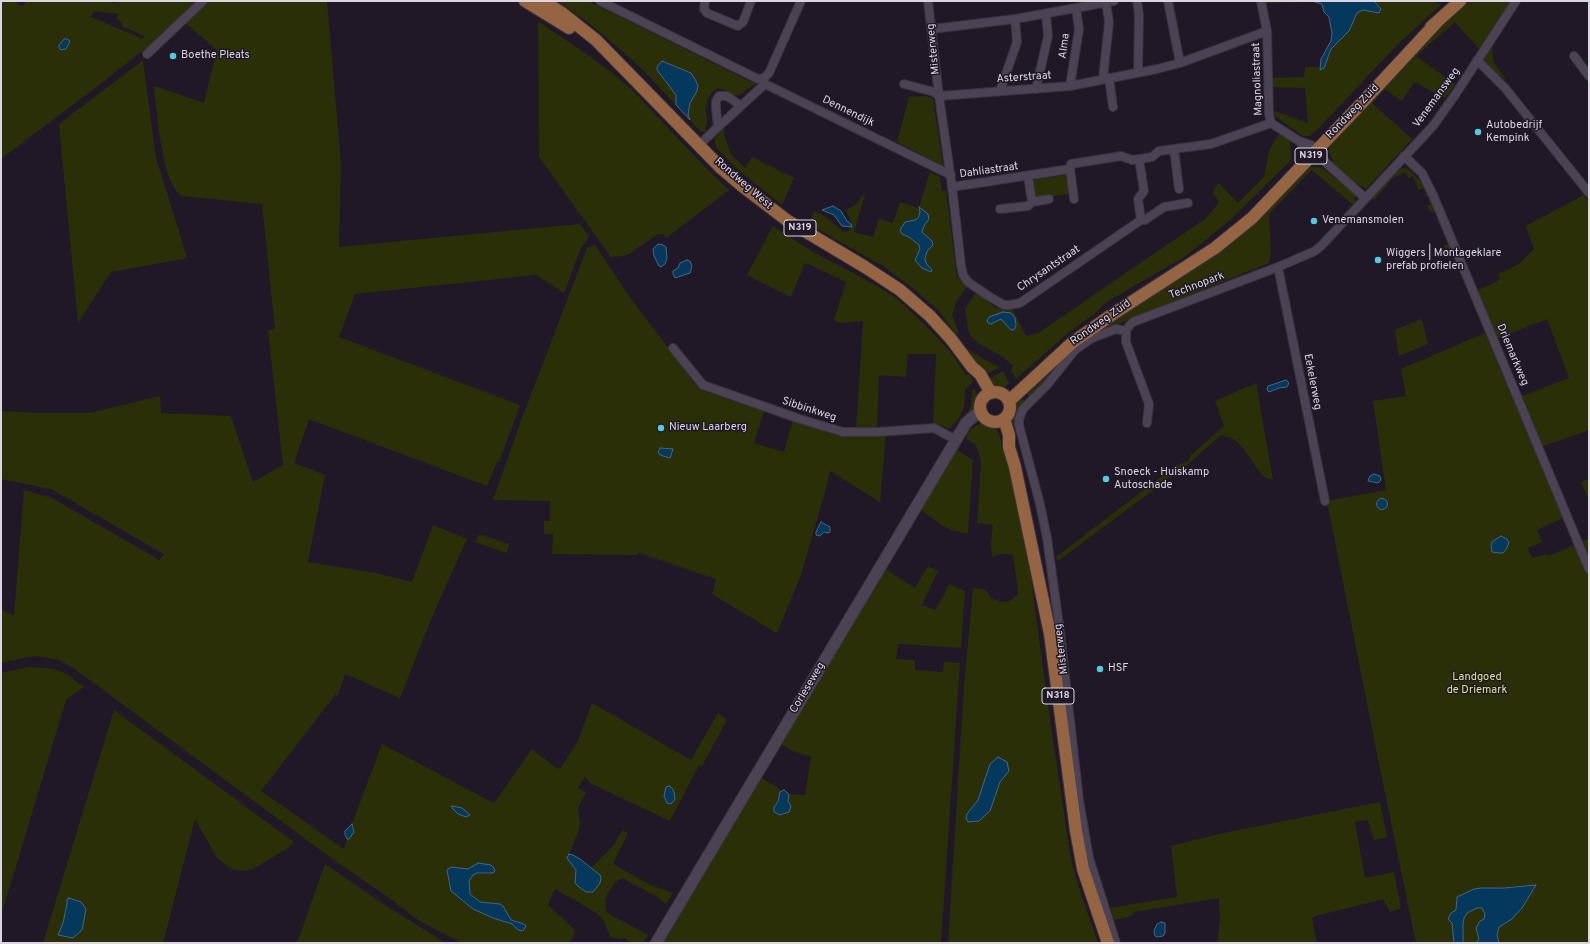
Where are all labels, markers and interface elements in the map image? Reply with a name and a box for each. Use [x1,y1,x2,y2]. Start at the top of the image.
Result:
street label: Misterweg [925,23,943,75]
street label: Alma [1057,32,1073,60]
street label: Magnoliastraat [1250,42,1266,116]
place label: Boethe Pleats [181,49,250,63]
marker: Boethe Pleats [168,51,178,61]
street label: Venemansweg [1411,65,1463,131]
street label: Asterstraat [996,69,1052,87]
street label: Rondweg Zuid [1324,82,1382,142]
street label: Dennendijk [820,94,876,130]
place label: Autobedrijf Kempink [1486,119,1542,145]
marker: Autobedrijf Kempink [1473,127,1483,137]
road number: N319 [1295,148,1327,164]
street label: Rondweg West [711,155,775,213]
street label: Dahliastraat [959,160,1019,182]
place label: Venemansmolen [1322,214,1404,228]
marker: Venemansmolen [1309,216,1319,226]
road number: N319 [784,220,816,236]
street label: Chrysantstraat [1015,243,1083,295]
place label: Wiggers | Montageklare prefab profielen [1386,247,1501,273]
marker: Wiggers | Montageklare prefab profielen [1373,255,1383,265]
street label: Technopark [1167,269,1227,303]
street label: Rondweg Zuid [1068,297,1134,349]
street label: Driemarkweg [1493,322,1531,388]
street label: Eekelerweg [1300,353,1324,411]
street label: Sibbinkweg [780,395,838,425]
place label: Nieuw Laarberg [669,421,747,435]
marker: Nieuw Laarberg [656,423,666,433]
place label: Snoeck - Huiskamp Autoschade [1114,466,1209,492]
marker: Snoeck - Huiskamp Autoschade [1101,474,1111,484]
street label: Misterweg [1052,623,1072,675]
street label: Corleseweg [788,660,828,716]
place label: HSF [1108,662,1128,676]
marker: HSF [1095,664,1105,674]
park label: Landgoed de Driemark [1447,671,1507,697]
road number: N318 [1042,688,1074,704]

